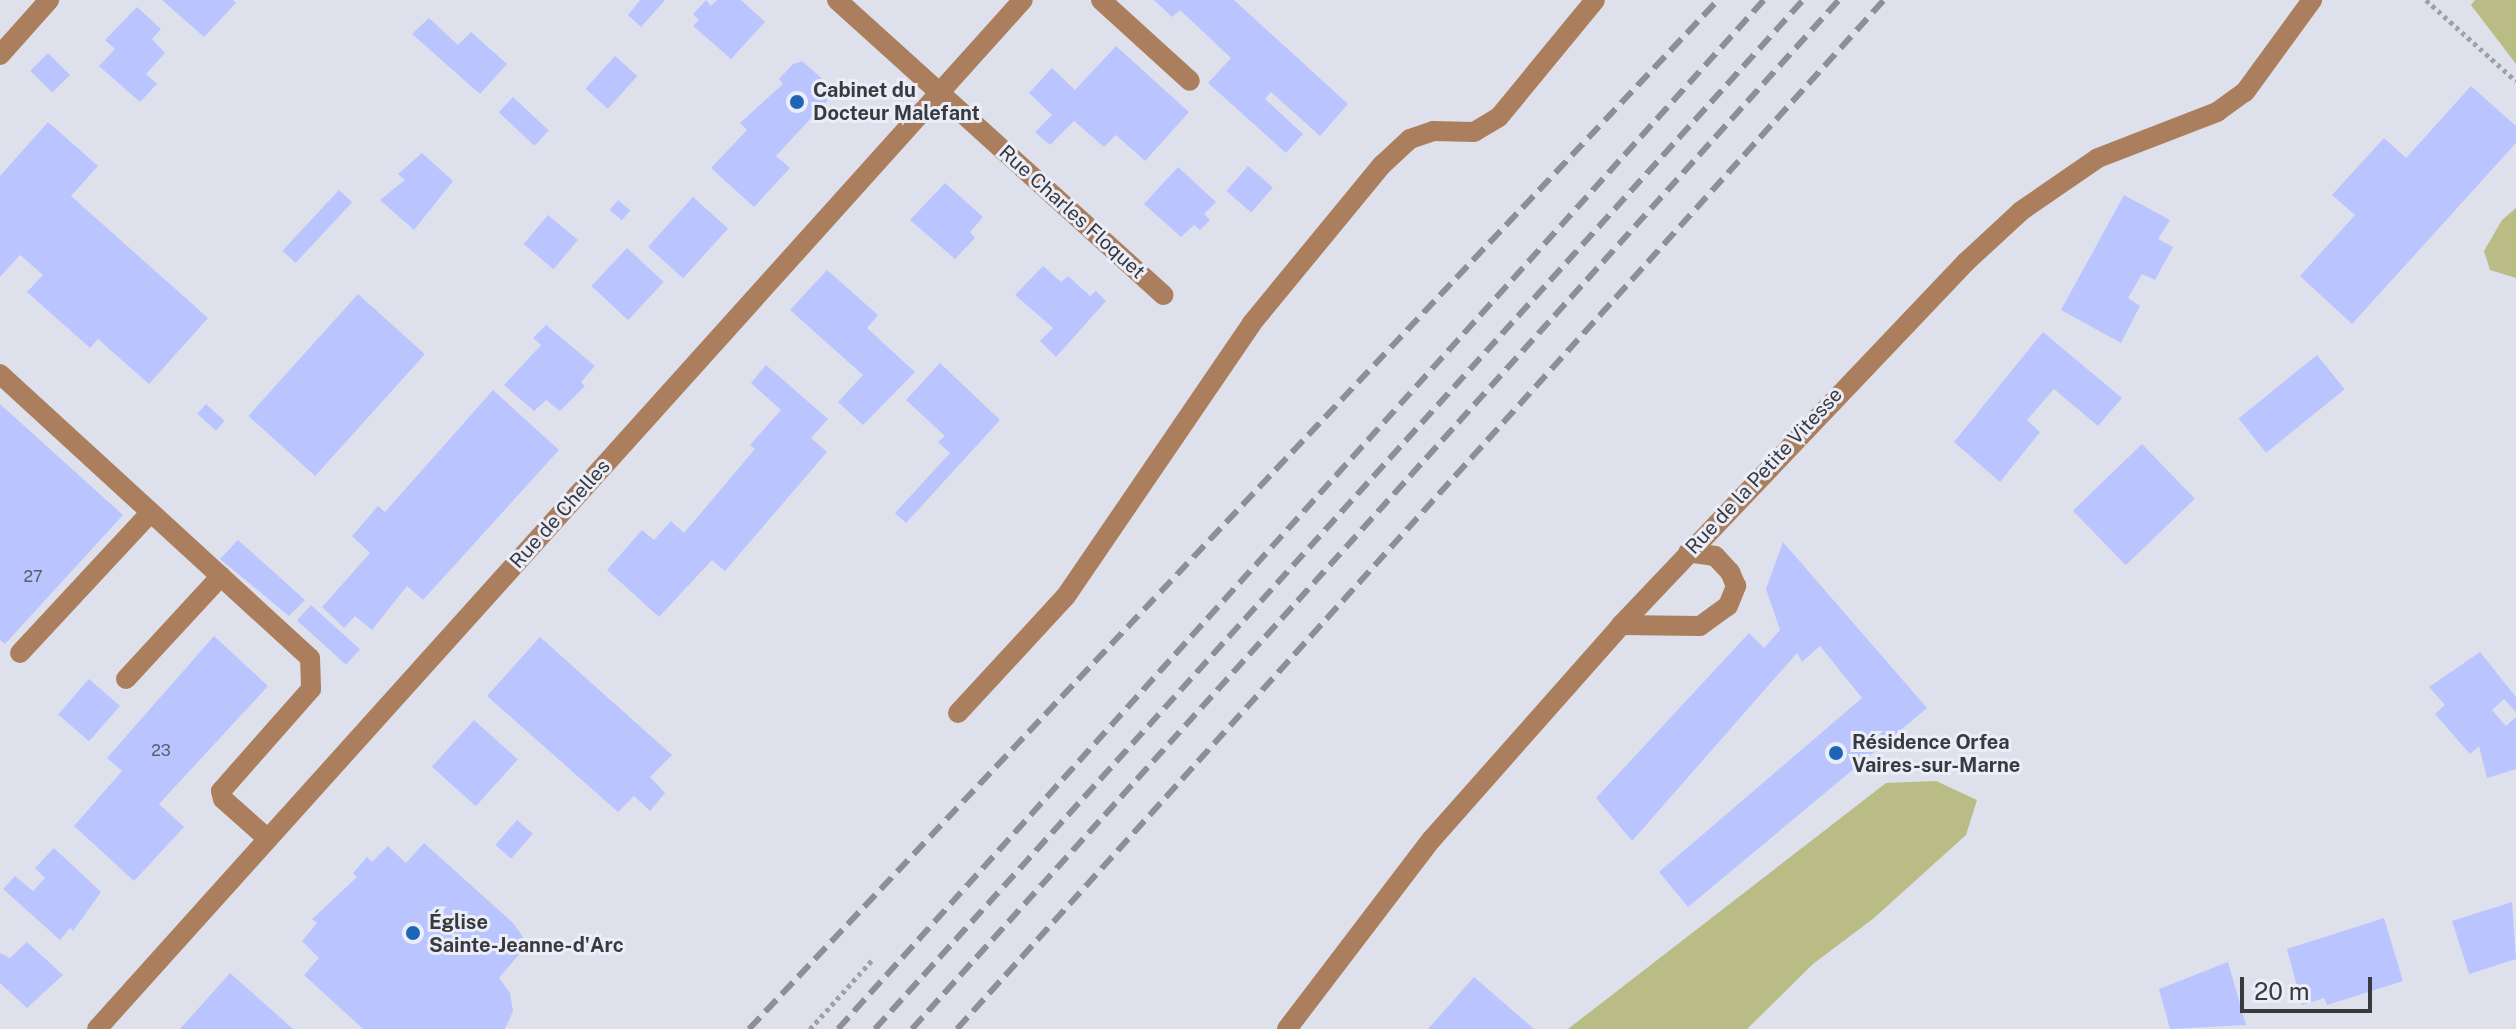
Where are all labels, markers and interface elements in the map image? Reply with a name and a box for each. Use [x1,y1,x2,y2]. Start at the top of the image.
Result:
place label: Cabinet du Docteur Malefant [813,78,980,125]
marker: Cabinet du Docteur Malefant [788,93,806,111]
street label: Rue Charles Floquet [994,140,1150,284]
street label: Rue de la Petite Vitesse [1680,382,1848,560]
street label: Rue de Chelles [505,454,615,574]
house number: 27 [23,567,43,587]
place label: Résidence Orfea Vaires-sur-Marne [1852,730,2020,777]
house number: 23 [151,741,171,761]
marker: Résidence Orfea Vaires-sur-Marne [1827,744,1845,762]
place label: Église Sainte-Jeanne-d'Arc [429,910,624,957]
marker: Église Sainte-Jeanne-d'Arc [404,924,422,942]
scale bar [2244,961,2376,1011]
text: 20 m [2254,977,2310,1005]

